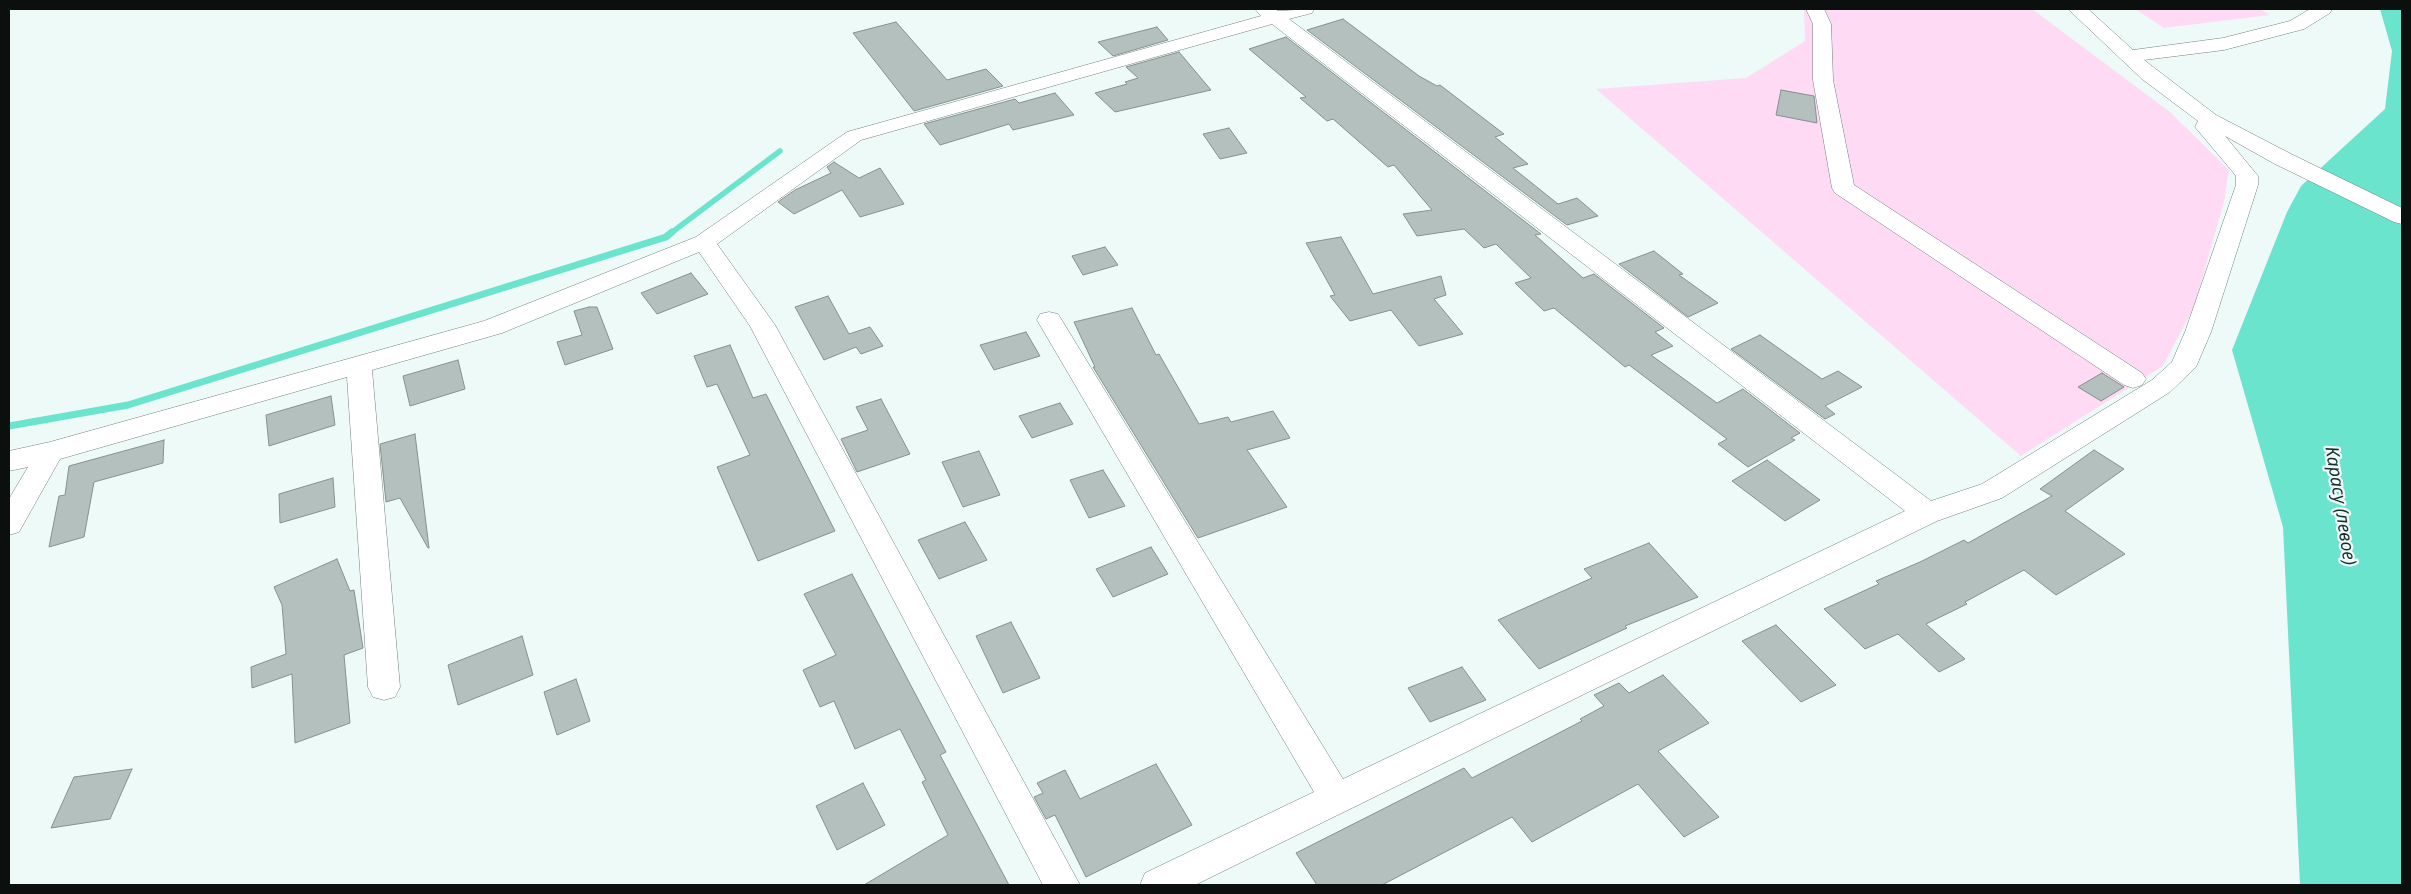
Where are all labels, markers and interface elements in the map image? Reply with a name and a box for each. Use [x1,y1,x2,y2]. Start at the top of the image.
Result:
water label: Карасу (левое) [2320,445,2360,567]

